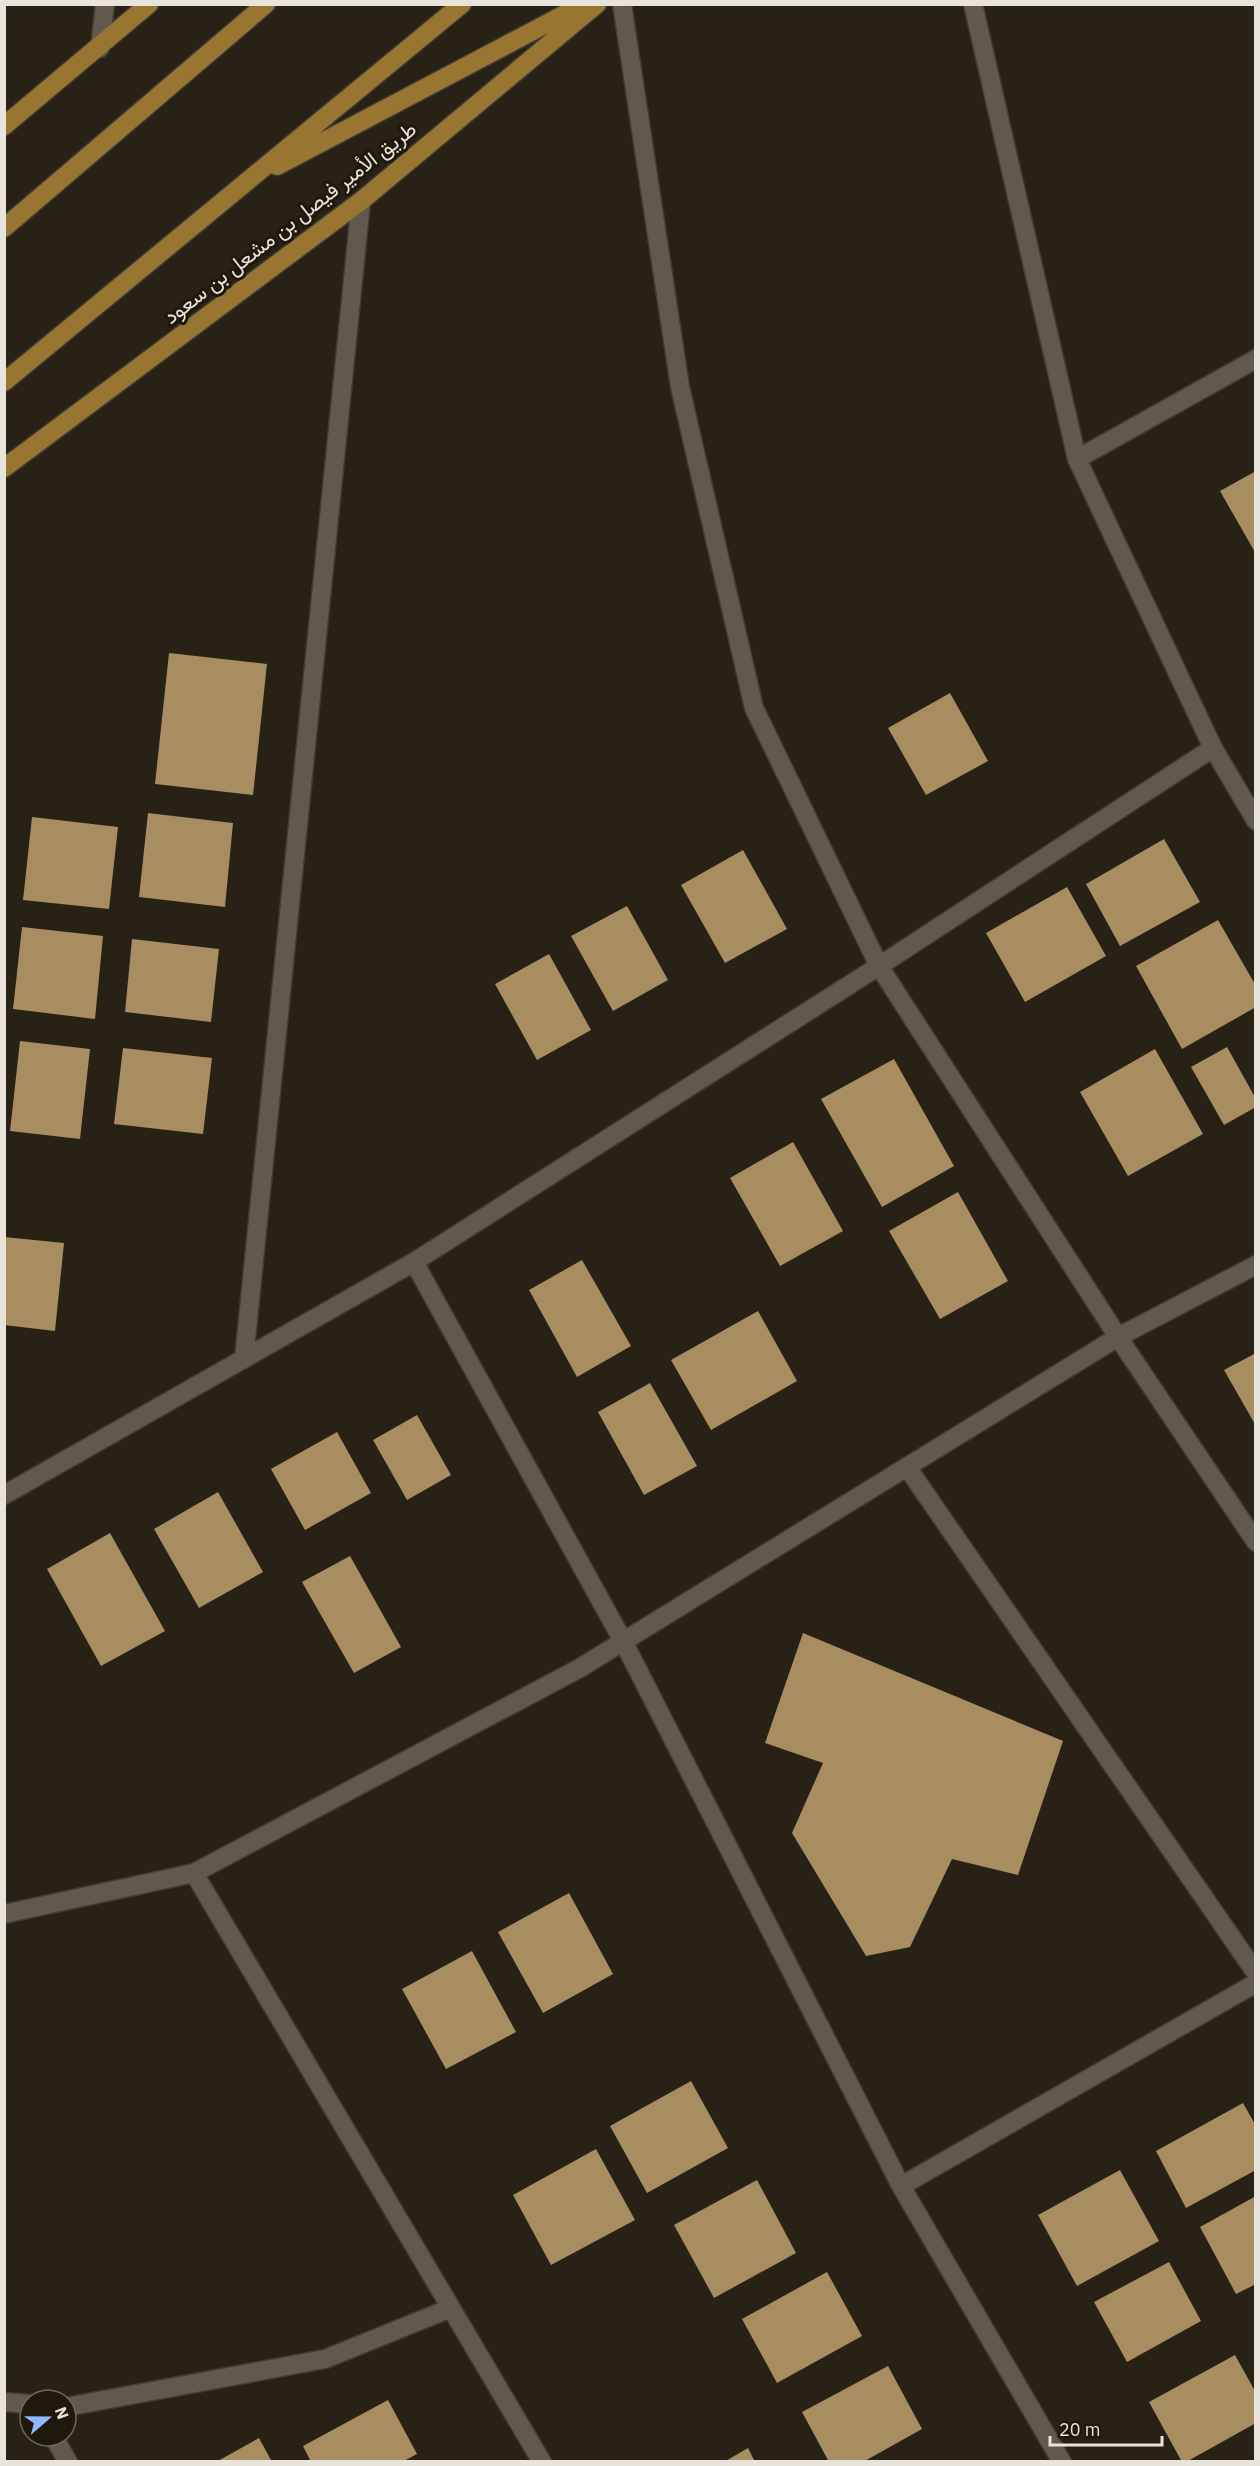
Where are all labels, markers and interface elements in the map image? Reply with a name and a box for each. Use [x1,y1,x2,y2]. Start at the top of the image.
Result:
street label: طريق الأمير فيصل بن مشعل بن سعود [157,115,422,330]
north arrow [18,2388,78,2448]
text: N [51,2404,73,2422]
scale bar [1050,2409,1162,2447]
text: 20 m [1059,2418,1101,2441]

